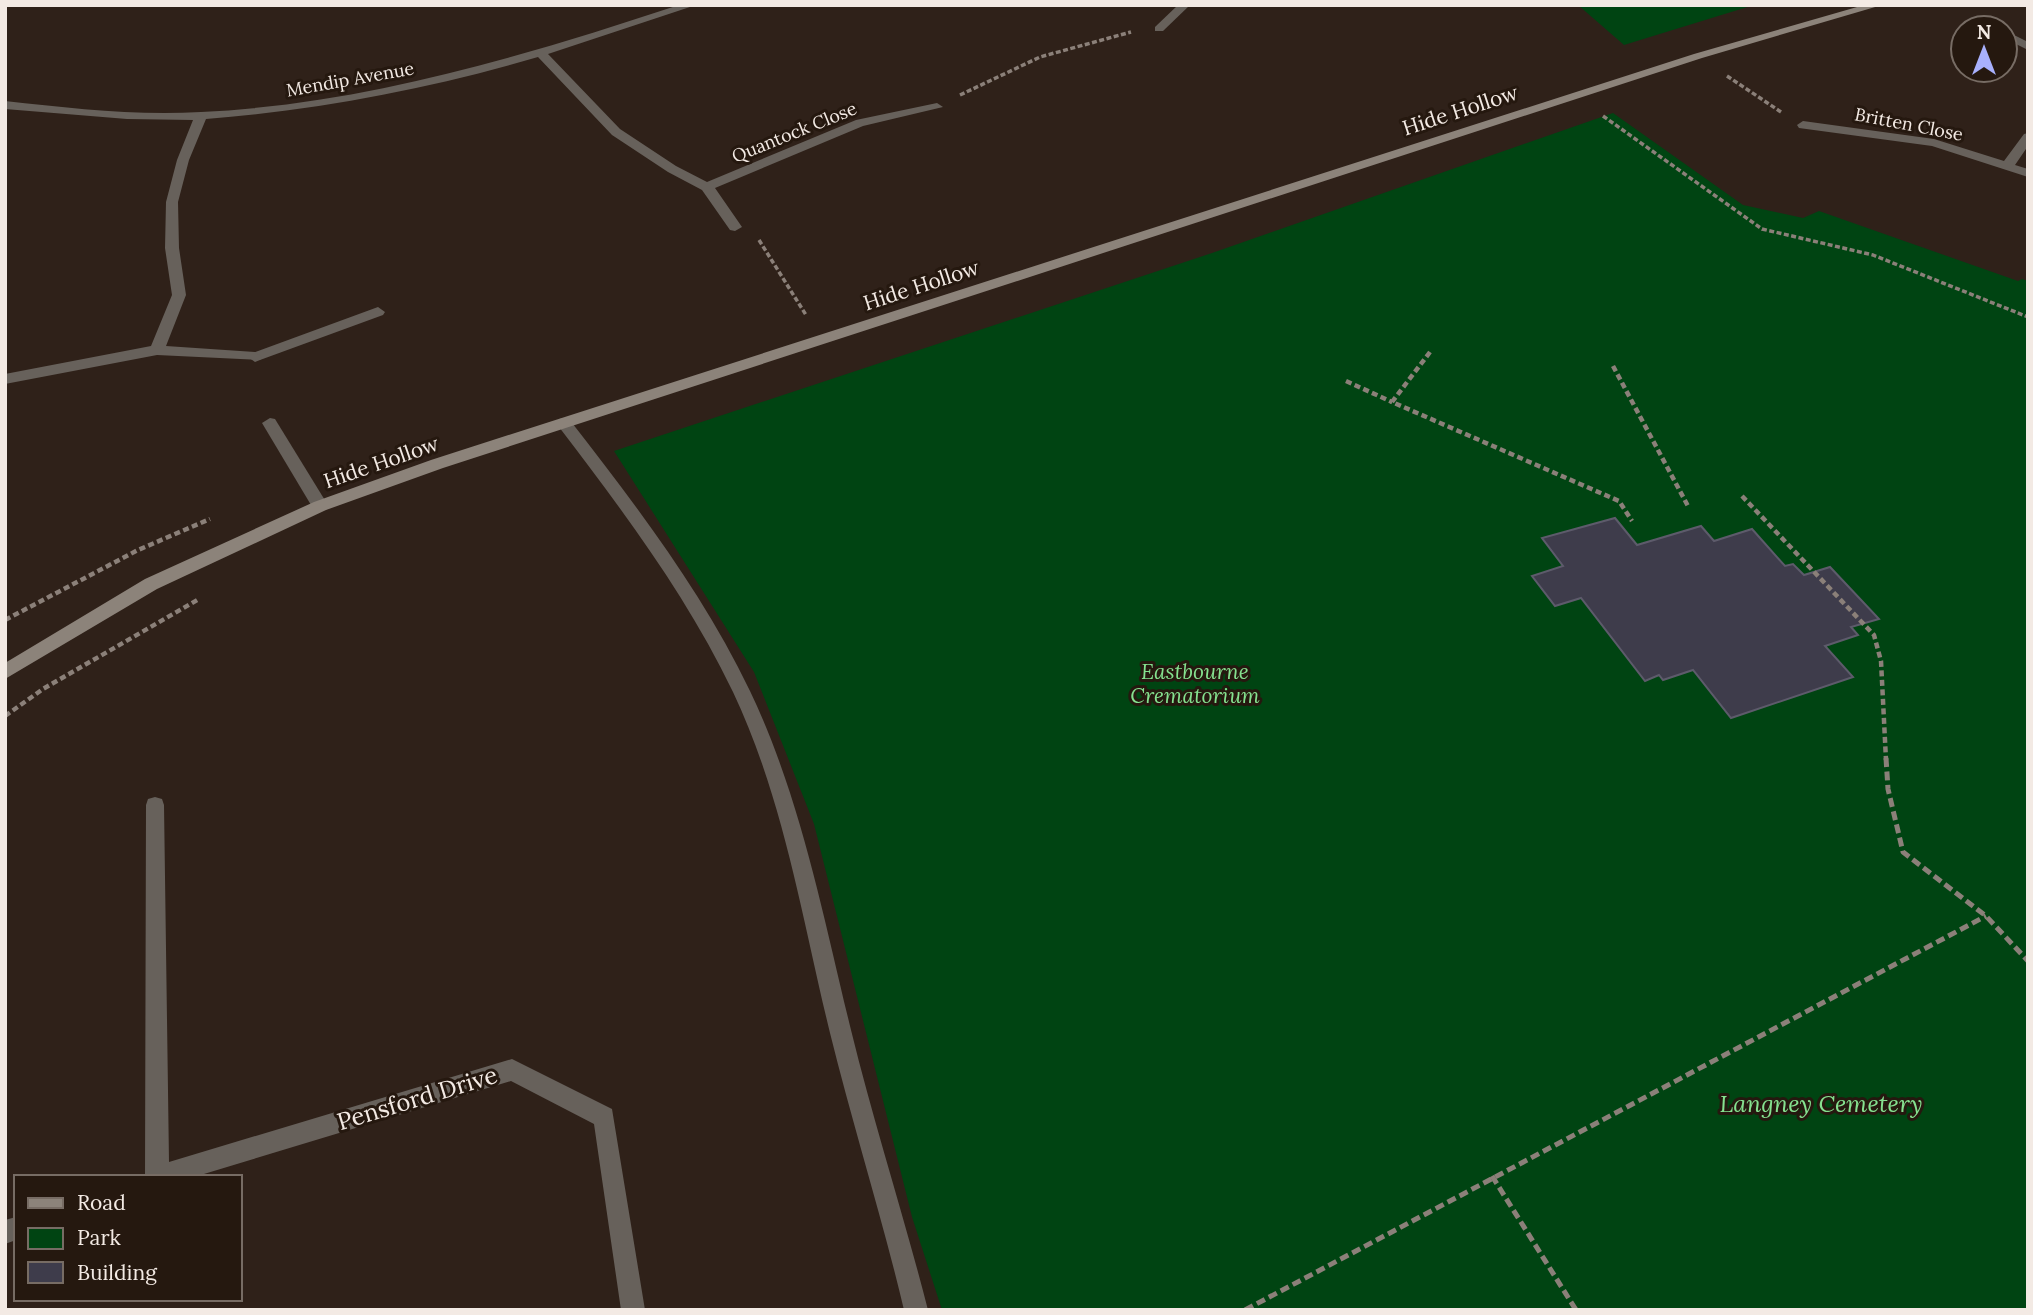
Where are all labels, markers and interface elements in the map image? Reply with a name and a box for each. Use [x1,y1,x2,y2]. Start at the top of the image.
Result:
north arrow [1949,14,2019,84]
text: N [1977,20,1992,44]
street label: Mendip Avenue [284,56,416,102]
street label: Hide Hollow [1399,79,1521,141]
street label: Quantock Close [728,96,860,168]
street label: Britten Close [1853,102,1965,146]
street label: Hide Hollow [860,254,982,316]
street label: Hide Hollow [320,430,442,494]
park label: Eastbourne Crematorium [1130,658,1260,709]
street label: Pensford Drive [333,1059,501,1137]
park label: Langney Cemetery [1719,1088,1923,1119]
legend [14,1175,242,1301]
text: Road [77,1189,126,1216]
text: Park [77,1224,121,1251]
text: Building [77,1259,157,1286]

